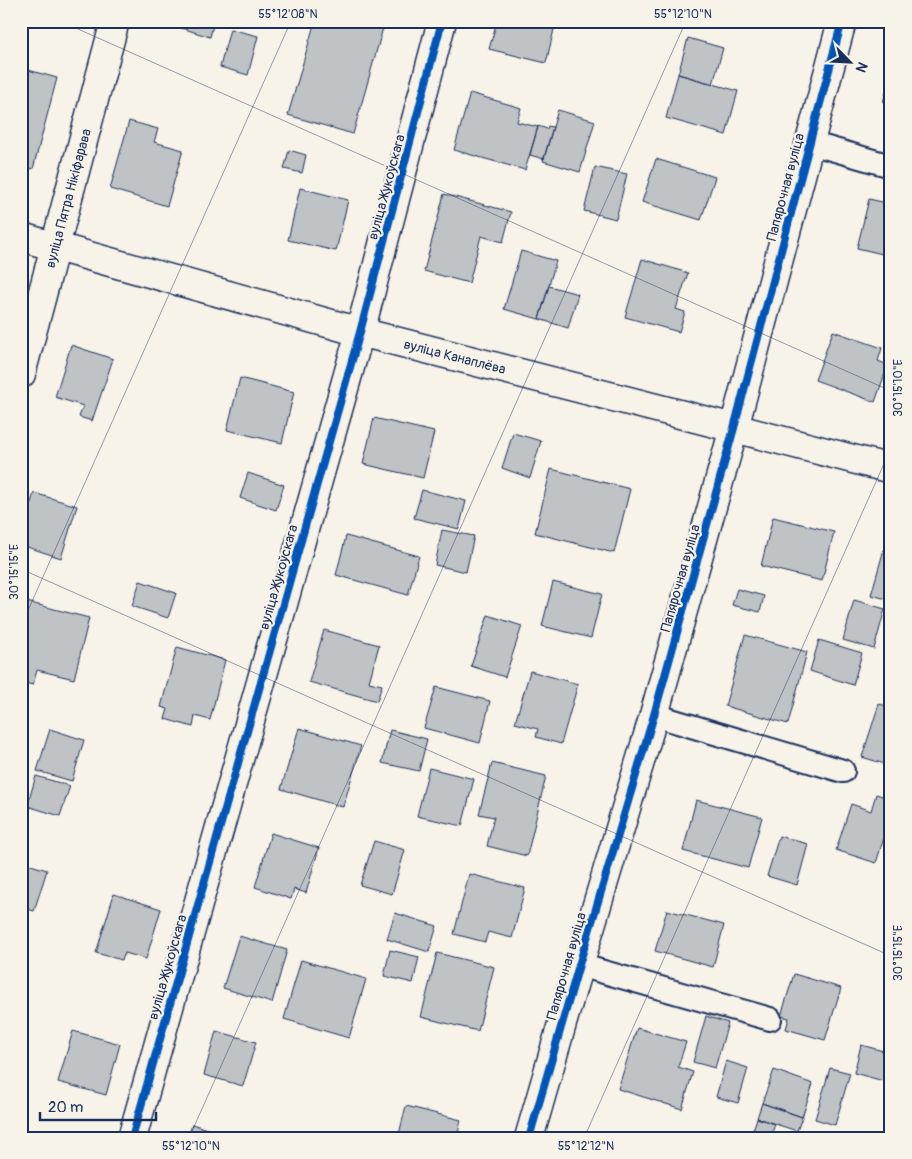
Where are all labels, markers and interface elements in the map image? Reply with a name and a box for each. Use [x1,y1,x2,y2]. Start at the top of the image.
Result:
text: 55°12'08"N [258,7,318,22]
text: 55°12'10"N [654,7,712,22]
north arrow [824,38,874,88]
text: N [852,59,871,75]
street label: вуліца Пятра Нікіфарава [42,127,95,270]
street label: Папярочная вуліца [763,131,808,243]
street label: вуліца Жукоўскага [364,133,409,242]
street label: вуліца Канаплёва [402,336,508,378]
text: 30°15'10"E [891,359,906,417]
street label: Папярочная вуліца [657,522,704,634]
street label: вуліца Жукоўскага [255,523,302,632]
text: 30°15'15"E [7,544,22,600]
street label: Папярочная вуліца [543,910,590,1022]
street label: вуліца Жукоўскага [144,913,191,1022]
text: 30°15'15"E [891,925,906,981]
scale bar [40,1089,156,1121]
text: 20 m [48,1098,83,1117]
text: 55°12'10"N [162,1139,220,1154]
text: 55°12'12"N [558,1139,614,1154]

